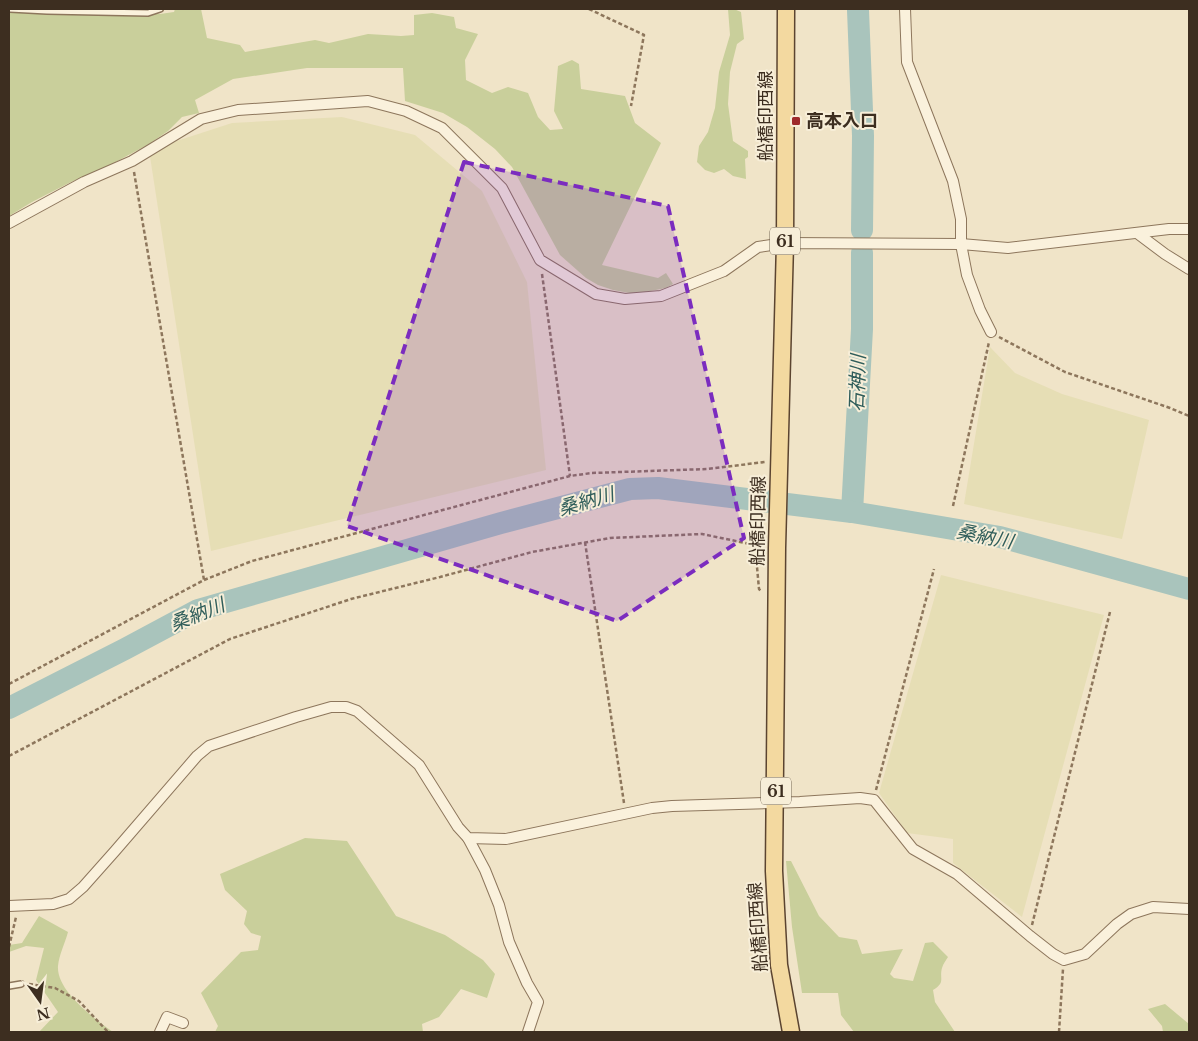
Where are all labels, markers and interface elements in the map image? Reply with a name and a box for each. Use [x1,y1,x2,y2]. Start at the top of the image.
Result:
street label: 船橋印西線 [755,71,777,161]
place label: 高本入口 [806,110,878,132]
marker: 高本入口 [790,115,802,127]
road number: 61 [770,228,800,255]
water label: 石神川 [845,352,870,412]
street label: 船橋印西線 [746,476,770,566]
water label: 桑納川 [556,482,619,520]
water label: 桑納川 [955,520,1017,554]
water label: 桑納川 [166,592,230,636]
road number: 61 [761,778,791,804]
street label: 船橋印西線 [744,881,772,973]
north arrow [15,976,65,1026]
text: N [35,1003,52,1024]

